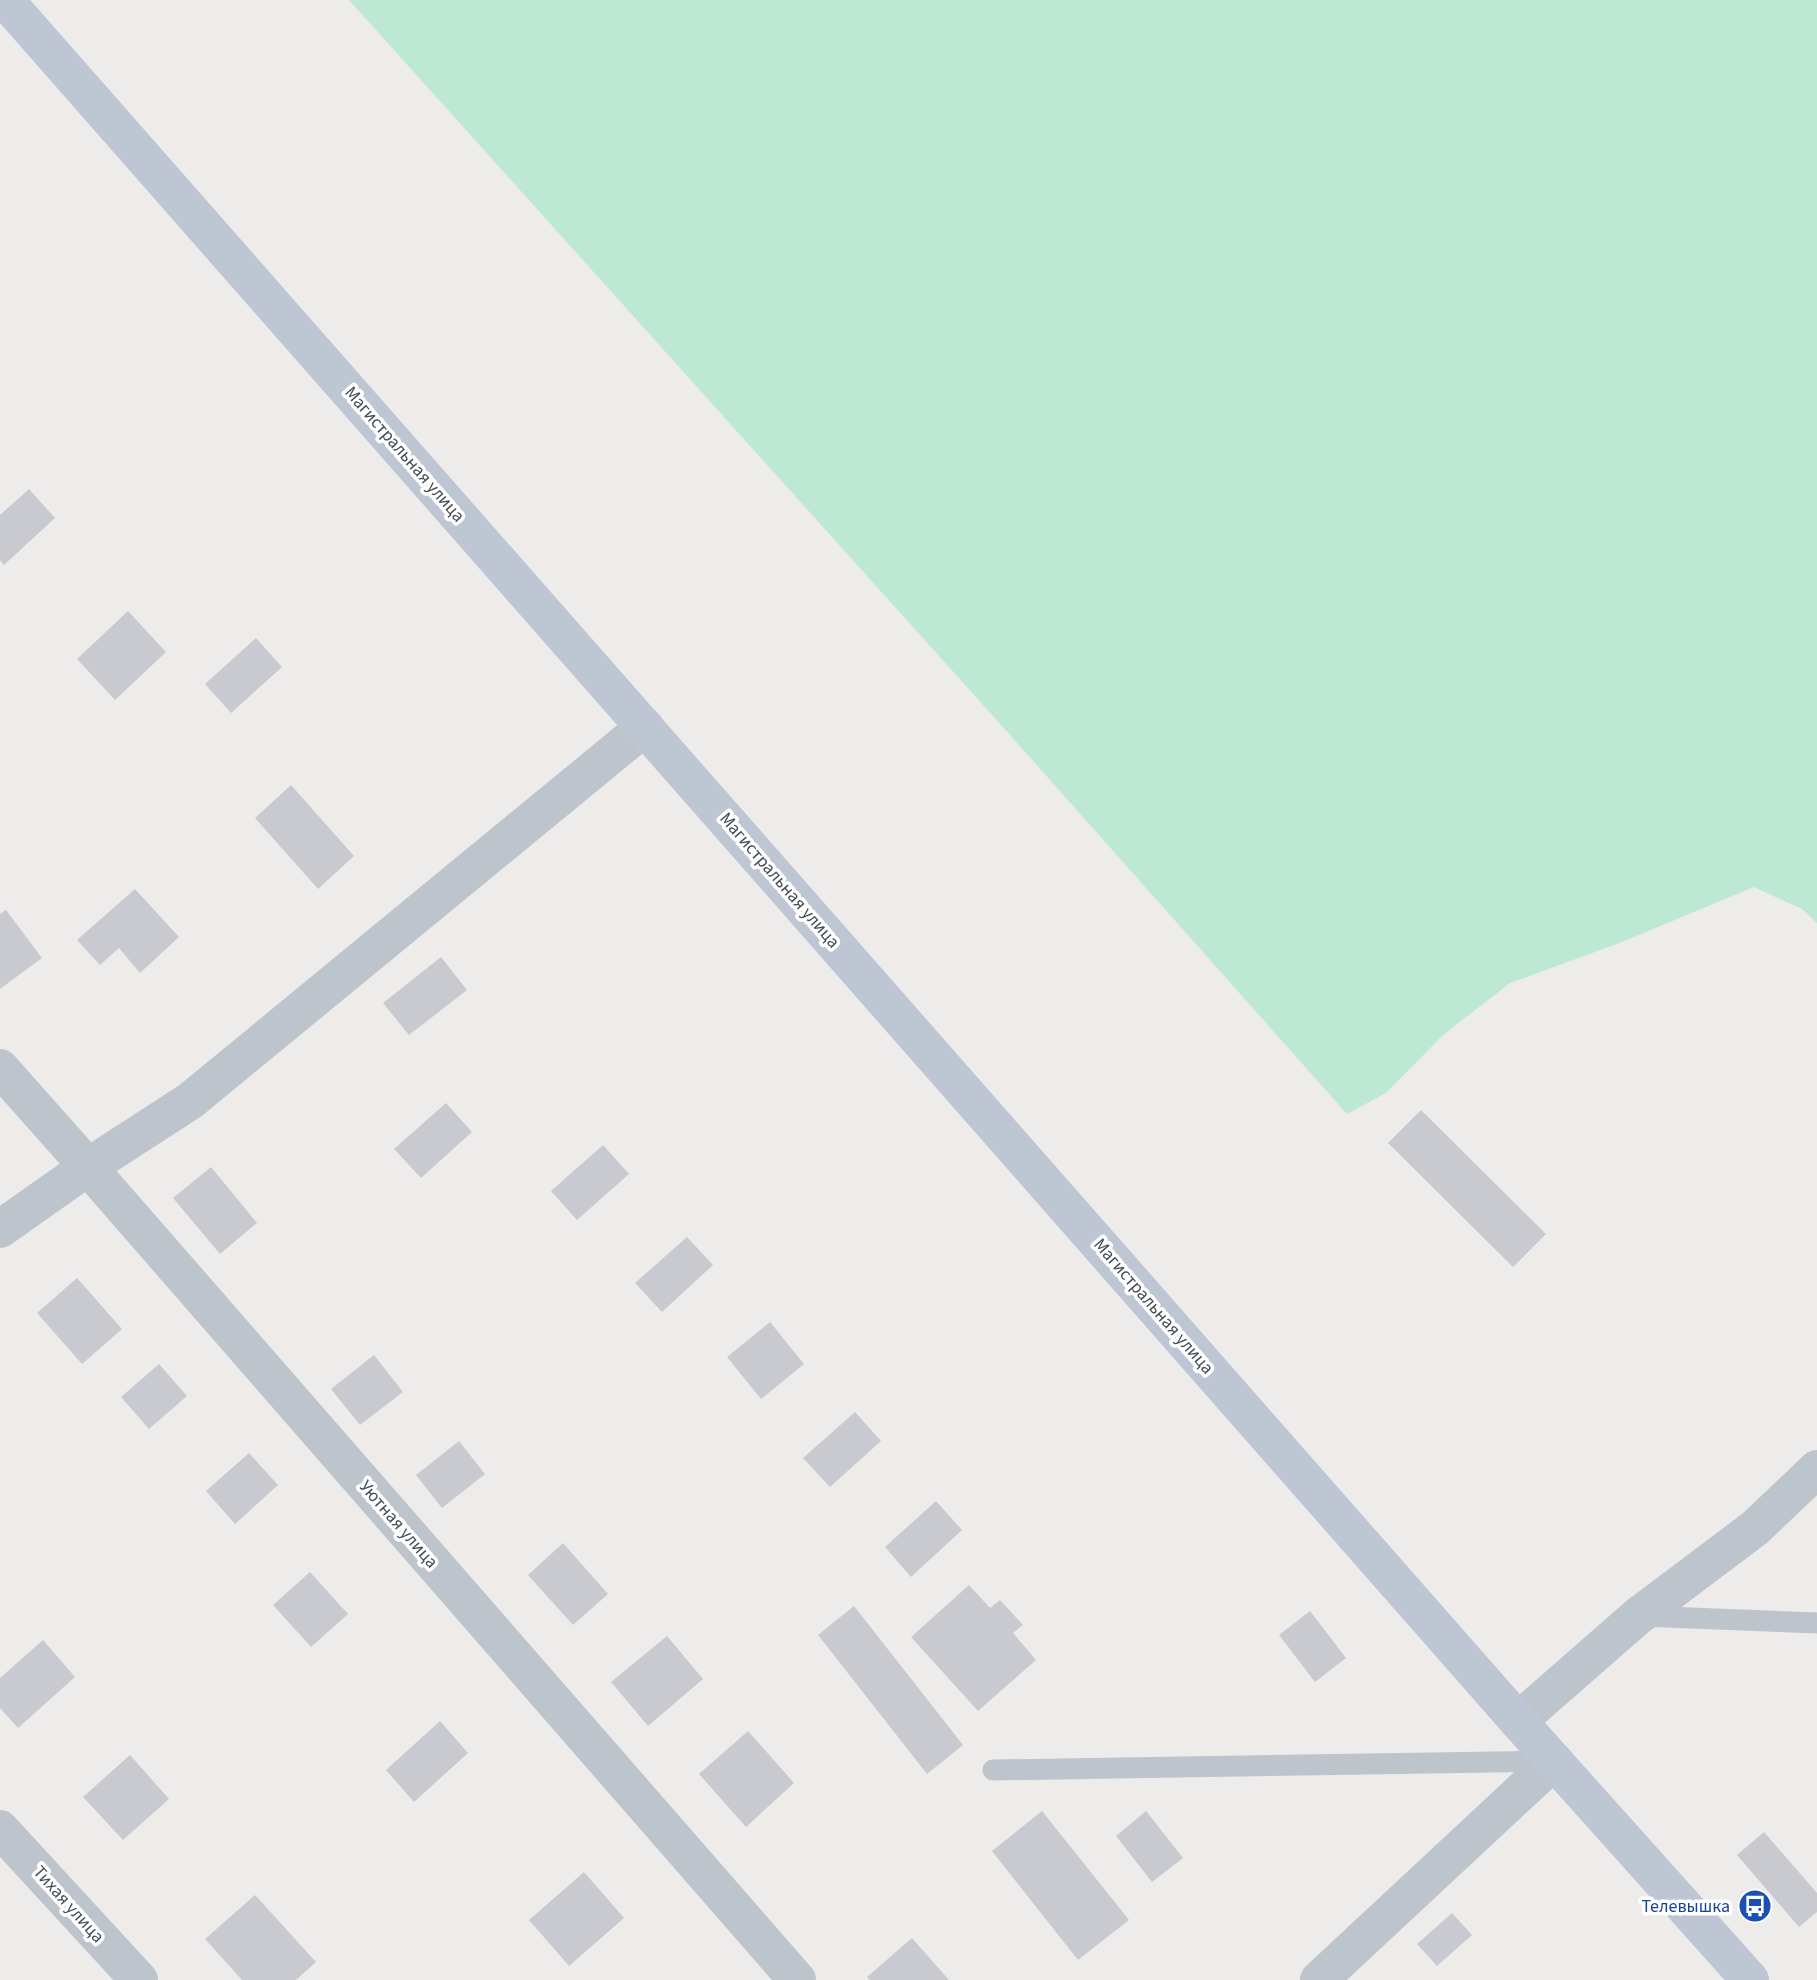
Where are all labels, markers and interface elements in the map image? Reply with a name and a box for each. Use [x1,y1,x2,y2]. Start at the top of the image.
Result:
street label: Магистральная улица [339,381,471,528]
street label: Магистральная улица [714,807,846,954]
street label: Магистральная улица [1088,1233,1220,1380]
street label: Уютная улица [353,1475,444,1574]
street label: Тихая улица [27,1860,110,1948]
bus stop icon: Телевышка [1736,1887,1774,1925]
place label: Телевышка [1642,1894,1730,1919]

